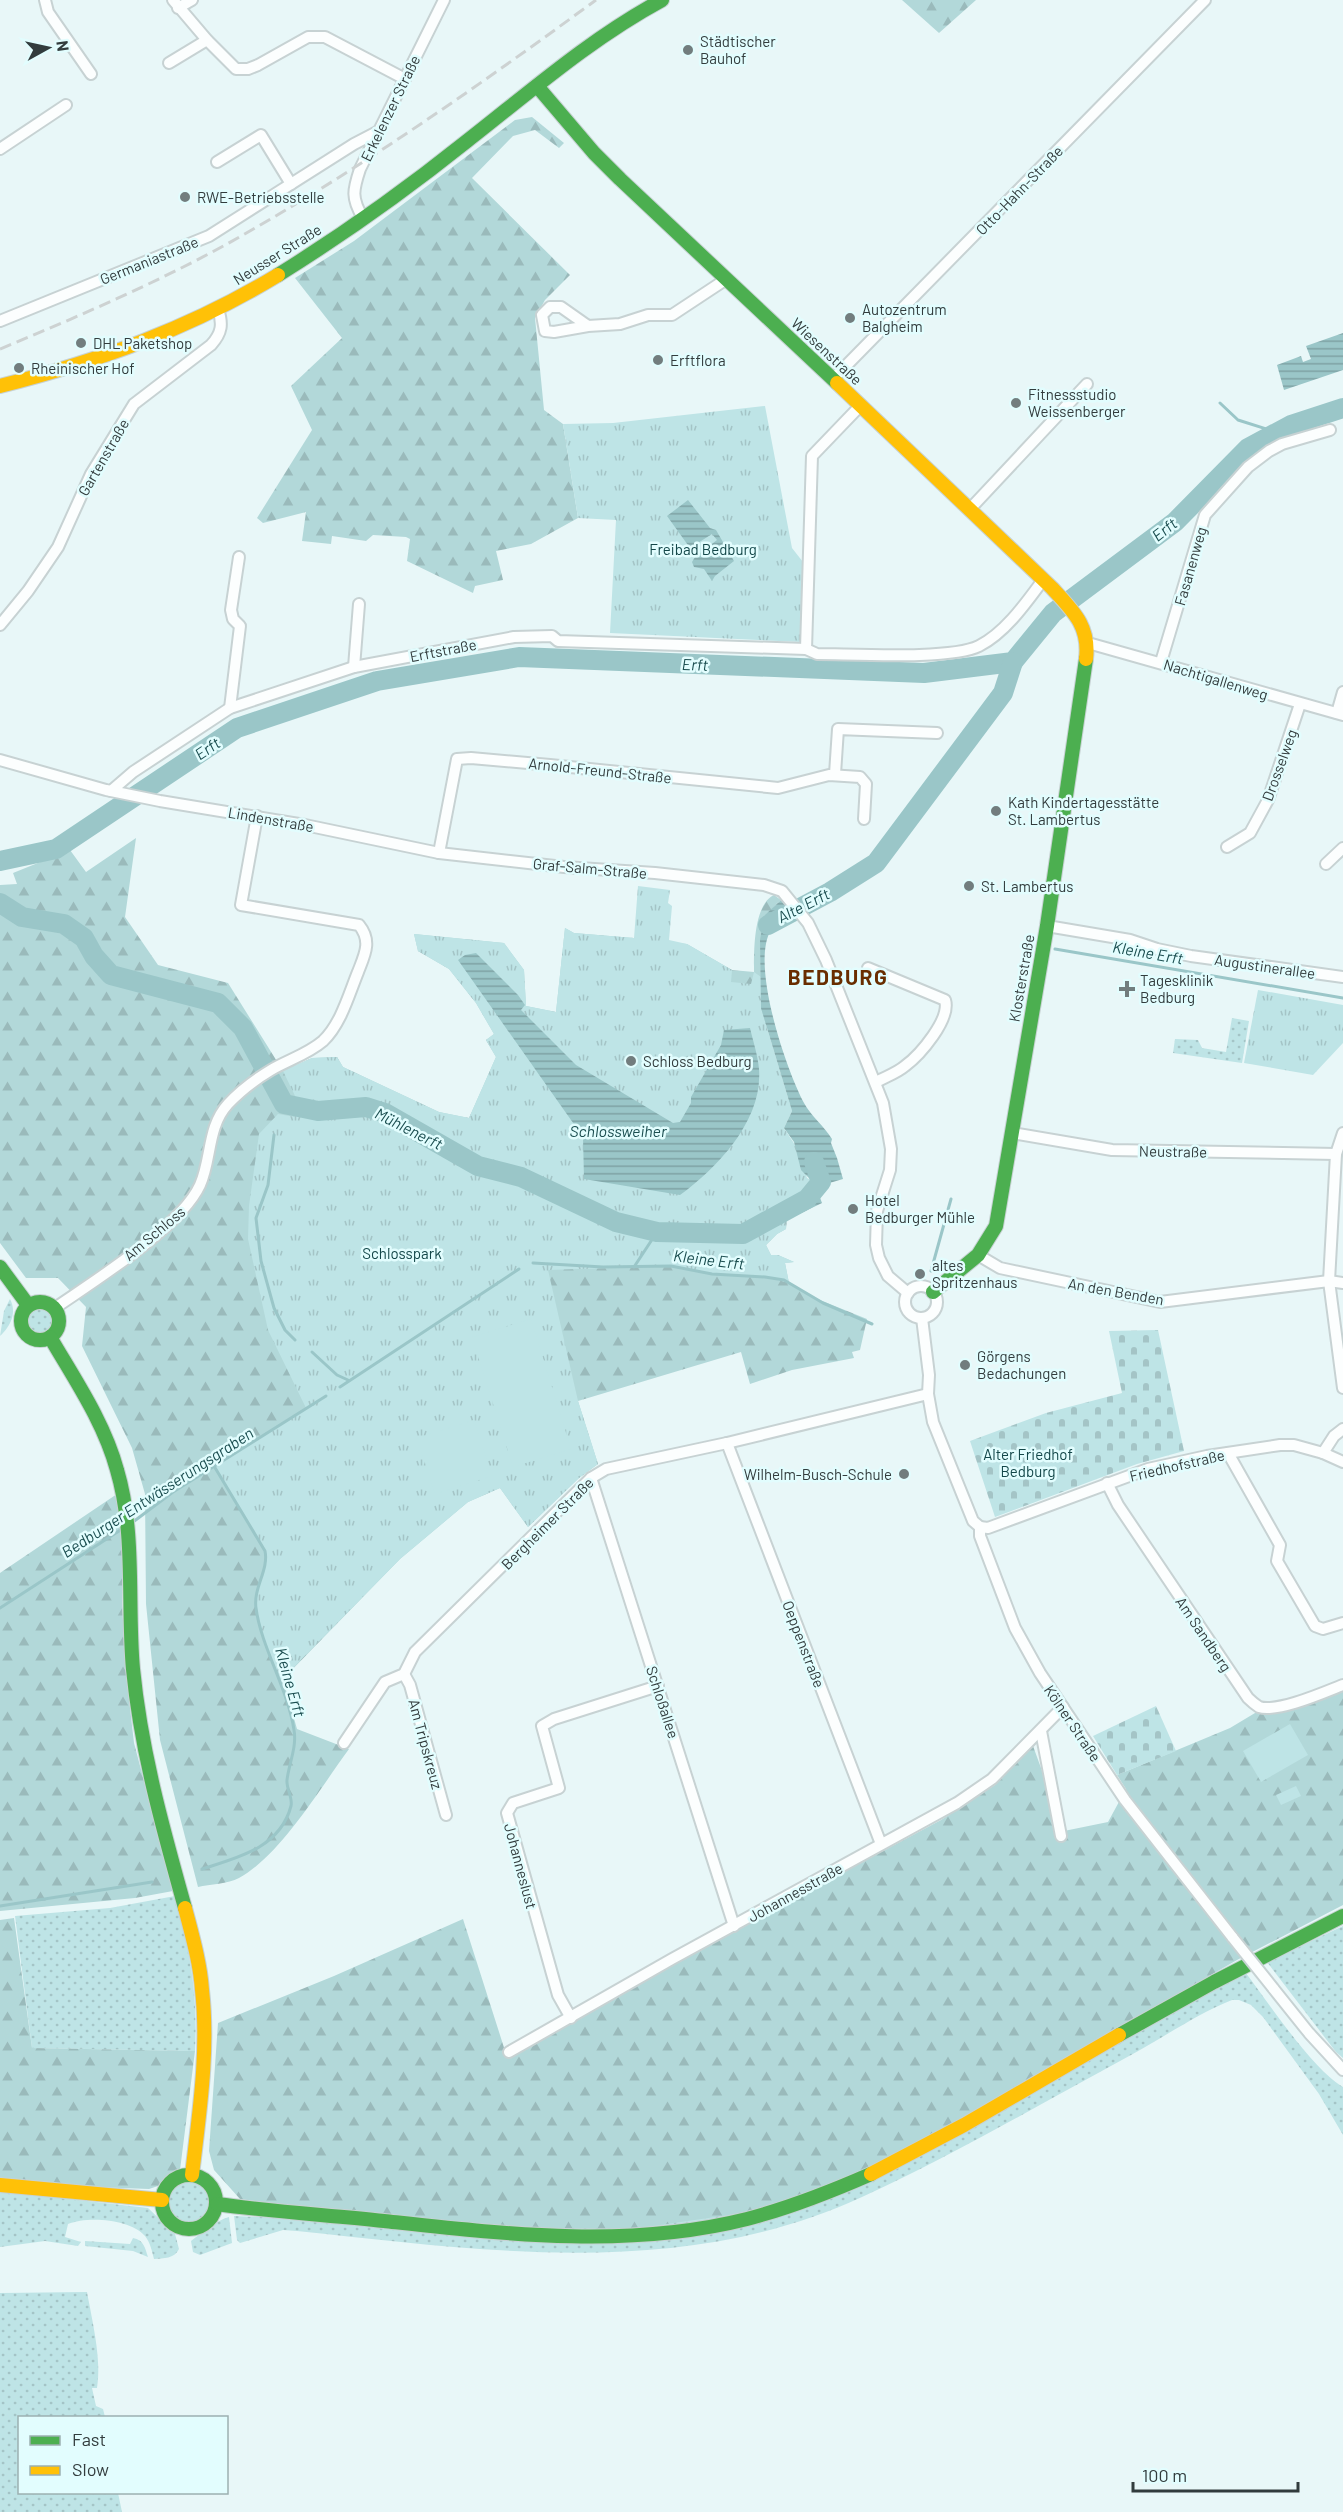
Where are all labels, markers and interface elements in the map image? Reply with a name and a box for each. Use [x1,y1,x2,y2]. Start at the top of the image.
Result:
north arrow [18,18,78,78]
place label: Städtischer Bauhof [700,32,776,67]
text: N [53,39,73,52]
marker: Städtischer Bauhof [681,43,695,57]
street label: Erkelenzer Straße [356,52,424,164]
street label: Otto-Hahn-Straße [972,142,1066,238]
place label: RWE-Betriebsstelle [197,188,325,206]
marker: RWE-Betriebsstelle [178,190,192,204]
street label: Neusser Straße [230,220,324,288]
street label: Germaniastraße [97,232,201,288]
place label: Autozentrum Balgheim [862,300,947,335]
marker: Autozentrum Balgheim [843,311,857,325]
street label: Wiesenstraße [788,314,866,388]
place label: DHL Paketshop [93,334,192,352]
marker: DHL Paketshop [74,336,88,350]
place label: Erftflora [670,351,726,369]
marker: Erftflora [651,353,665,367]
place label: Rheinischer Hof [31,359,135,377]
marker: Rheinischer Hof [12,361,26,375]
place label: Fitnessstudio Weissenberger [1028,385,1126,420]
marker: Fitnessstudio Weissenberger [1009,396,1023,410]
street label: Gartenstraße [74,415,132,499]
water label: Erft [1148,513,1181,545]
street label: Fasanenweg [1170,525,1210,607]
park label: Freibad Bedburg [649,540,757,558]
street label: Erftstraße [408,635,478,665]
water label: Erft [681,654,709,674]
street label: Nachtigallenweg [1162,655,1270,703]
street label: Drosselweg [1258,727,1300,803]
water label: Erft [191,733,224,763]
street label: Arnold-Freund-Straße [528,754,672,786]
place label: Kath Kindertagesstätte St. Lambertus [1008,793,1159,828]
street label: Lindenstraße [227,803,315,835]
marker: Kath Kindertagesstätte St. Lambertus [989,804,1003,818]
street label: Graf-Salm-Straße [532,854,648,882]
place label: St. Lambertus [981,877,1073,895]
marker: St. Lambertus [962,879,976,893]
water label: Alte Erft [774,884,833,926]
street label: Klosterstraße [1004,933,1038,1023]
water label: Kleine Erft [1111,936,1185,968]
street label: Augustinerallee [1213,950,1317,982]
district label: BEDBURG [788,964,888,989]
place label: Tagesklinik Bedburg [1140,971,1214,1006]
marker: Tagesklinik Bedburg [1118,980,1136,998]
place label: Schloss Bedburg [643,1052,752,1070]
marker: Schloss Bedburg [624,1054,638,1068]
water label: Mühlenerft [372,1103,446,1153]
water label: Schlossweiher [569,1121,668,1140]
street label: Neustraße [1139,1141,1207,1161]
place label: Hotel Bedburger Mühle [865,1191,975,1226]
street label: Am Schloss [119,1202,189,1264]
marker: Hotel Bedburger Mühle [846,1202,860,1216]
park label: Schlosspark [362,1244,442,1262]
water label: Kleine Erft [672,1245,746,1273]
place label: altes Spritzenhaus [932,1256,1018,1291]
marker: altes Spritzenhaus [913,1267,927,1281]
street label: An den Benden [1067,1274,1165,1308]
place label: Görgens Bedachungen [977,1347,1066,1382]
marker: Görgens Bedachungen [958,1358,972,1372]
water label: Bedburger Entwässerungsgraben [58,1423,256,1561]
park label: Alter Friedhof Bedburg [983,1445,1073,1480]
street label: Friedhofstraße [1128,1445,1226,1485]
place label: Wilhelm-Busch-Schule [744,1465,892,1483]
marker: Wilhelm-Busch-Schule [897,1467,911,1481]
street label: Bergheimer Straße [497,1473,597,1573]
street label: Am Sandberg [1172,1593,1236,1675]
street label: Oeppenstraße [779,1598,829,1690]
water label: Kleine Erft [272,1645,310,1719]
street label: Schloßallee [643,1664,683,1740]
street label: Kölner Straße [1041,1681,1105,1765]
street label: Am Tripskreuz [405,1697,447,1791]
street label: Johanneslust [501,1821,541,1911]
street label: Johannesstraße [744,1859,846,1925]
legend [18,2416,228,2494]
text: Fast [72,2428,106,2450]
scale bar [1133,2455,1298,2493]
text: Slow [72,2458,109,2480]
text: 100 m [1142,2464,1187,2486]

